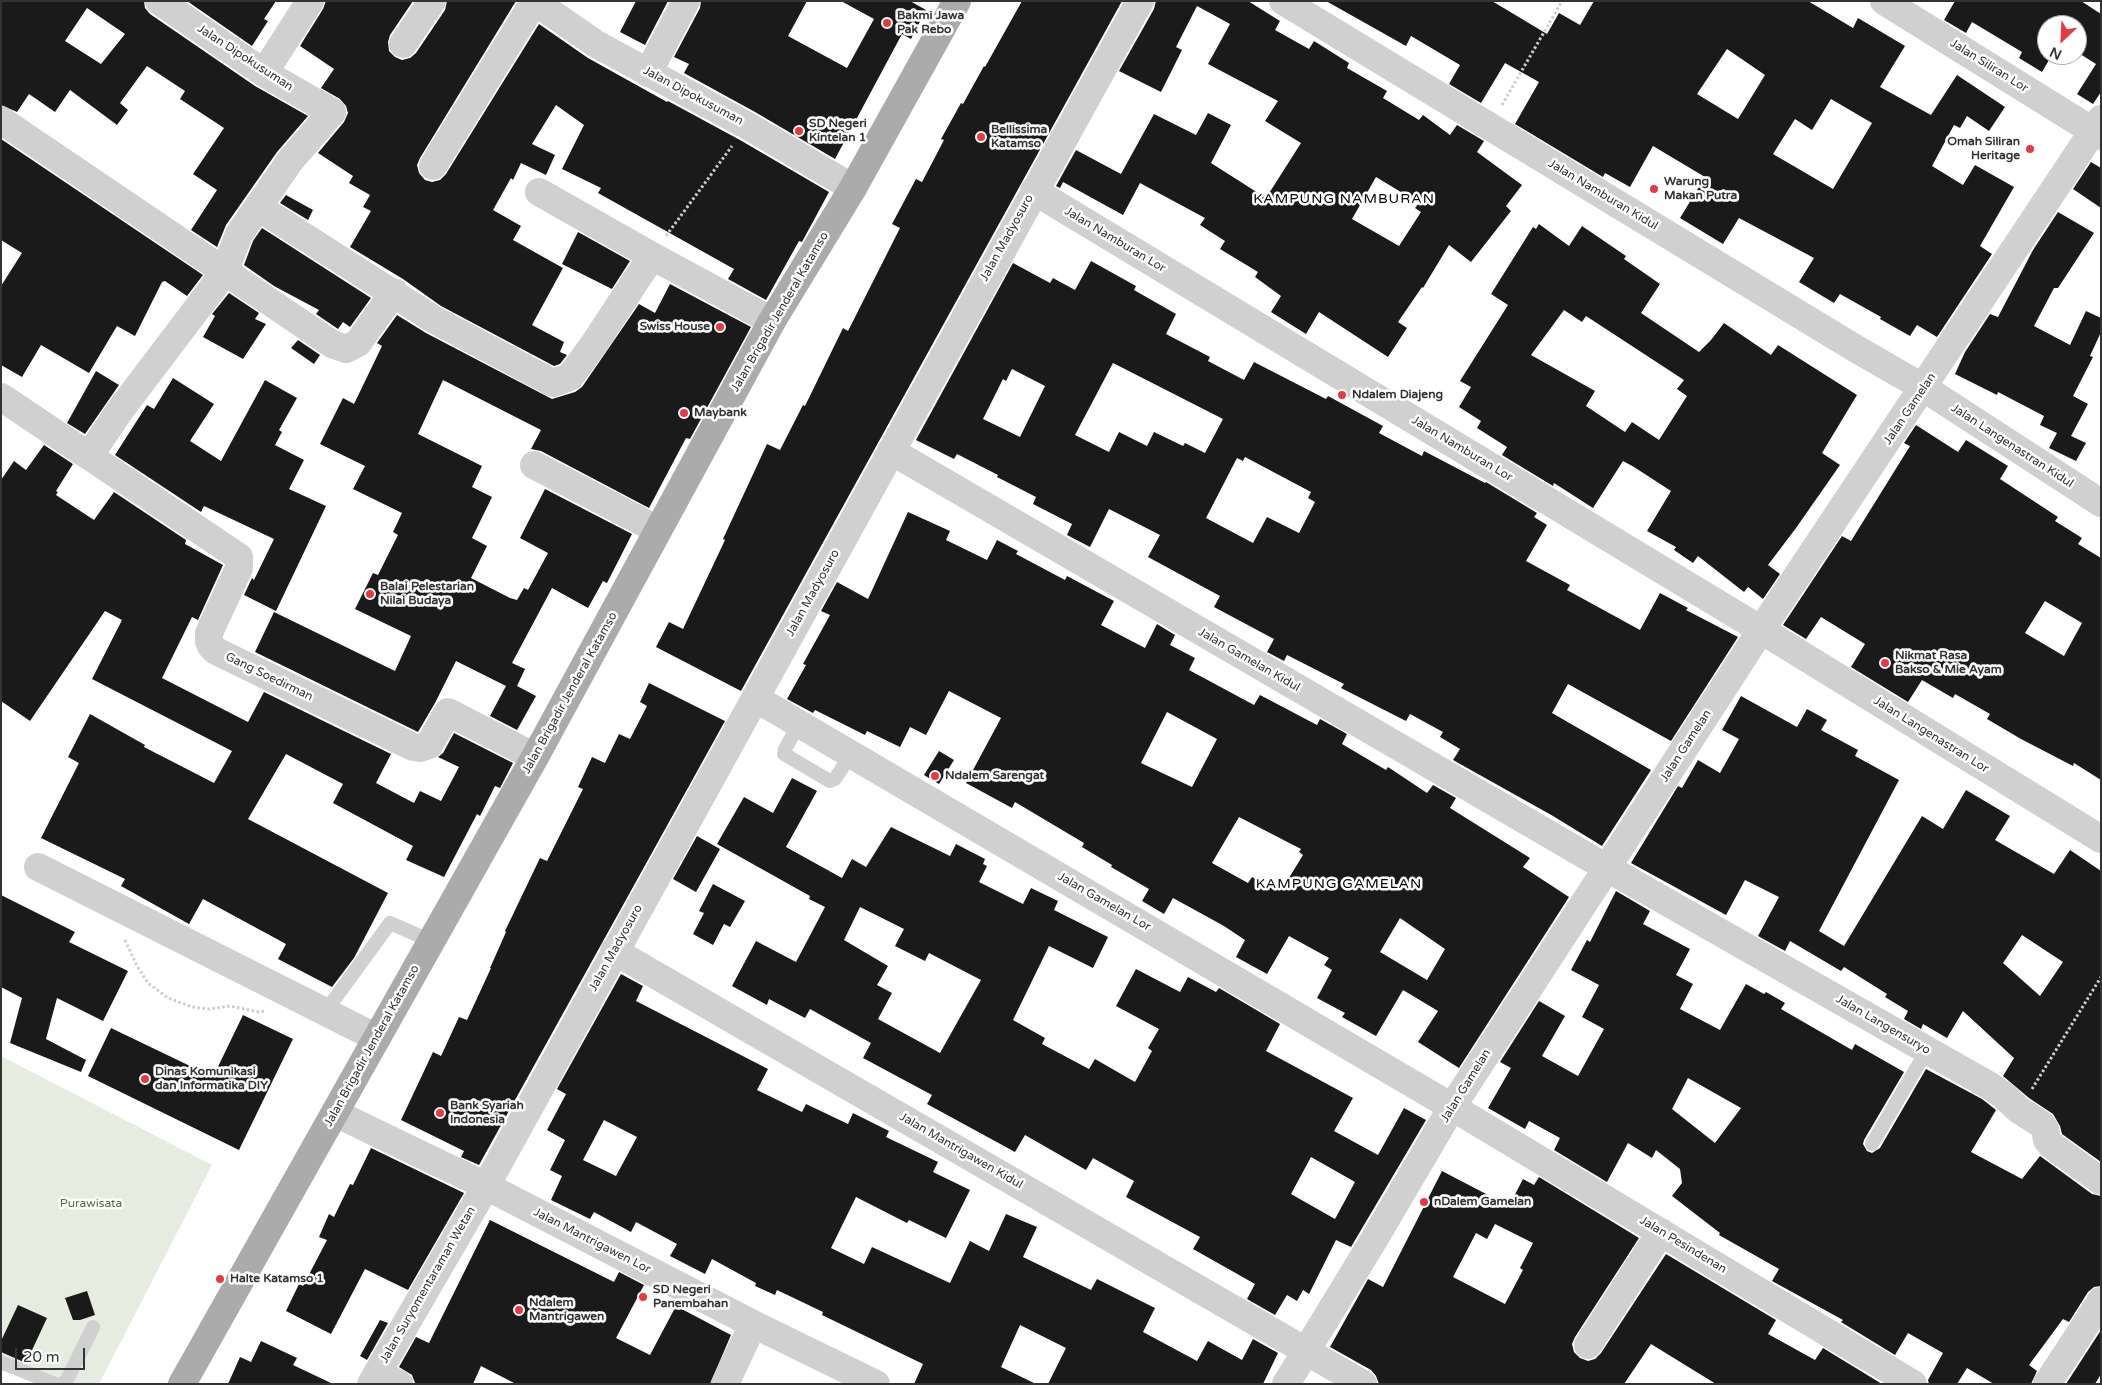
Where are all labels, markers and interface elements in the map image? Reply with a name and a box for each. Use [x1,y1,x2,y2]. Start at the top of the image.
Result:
place label: Bakmi Jawa Pak Rebo [897,9,964,37]
north arrow [2037,15,2087,65]
marker: Bakmi Jawa Pak Rebo [881,17,893,29]
street label: Jalan Dipokusuman [194,22,296,94]
street label: Jalan Siliran Lor [1947,36,2031,96]
text: N [2047,43,2065,63]
street label: Jalan Dipokusuman [641,64,745,128]
place label: SD Negeri Kintelan 1 [809,117,867,145]
place label: Bellissima Katamso [991,123,1047,151]
marker: SD Negeri Kintelan 1 [793,125,805,137]
marker: Bellissima Katamso [975,131,987,143]
place label: Omah Siliran Heritage [1947,135,2020,163]
marker: Omah Siliran Heritage [2024,143,2036,155]
street label: Jalan Namburan Kidul [1546,157,1660,233]
place label: Warung Makan Putra [1664,175,1737,203]
marker: Warung Makan Putra [1648,183,1660,195]
district label: KAMPUNG NAMBURAN [1251,191,1437,207]
street label: Jalan Madyosuro [977,192,1037,284]
street label: Jalan Namburan Lor [1062,204,1168,276]
street label: Jalan Brigadir Jenderal Katamso [728,229,832,395]
place label: Swiss House [640,320,710,334]
marker: Swiss House [714,321,726,333]
street label: Jalan Gamelan [1881,370,1939,448]
place label: Ndalem Diajeng [1352,388,1443,402]
marker: Ndalem Diajeng [1336,389,1348,401]
street label: Jalan Langenastran Kidul [1948,401,2076,491]
place label: Maybank [694,406,747,420]
marker: Maybank [678,407,690,419]
street label: Jalan Namburan Lor [1409,413,1515,485]
street label: Jalan Madyosuro [783,547,843,639]
place label: Balai Pelestarian Nilai Budaya [380,580,474,608]
marker: Balai Pelestarian Nilai Budaya [364,588,376,600]
street label: Jalan Brigadir Jenderal Katamso [519,610,621,776]
street label: Jalan Gamelan Kidul [1196,625,1302,695]
place label: Nikmat Rasa Bakso & Mie Ayam [1895,649,2002,677]
street label: Gang Soedirman [223,650,315,704]
marker: Nikmat Rasa Bakso & Mie Ayam [1879,657,1891,669]
street label: Jalan Langenastran Lor [1871,694,1991,776]
street label: Jalan Gamelan [1657,707,1715,785]
place label: Ndalem Sarengat [945,769,1044,783]
marker: Ndalem Sarengat [929,770,941,782]
street label: Jalan Gamelan Lor [1055,869,1153,935]
district label: KAMPUNG GAMELAN [1254,876,1424,892]
street label: Jalan Madyosuro [586,902,646,994]
street label: Jalan Brigadir Jenderal Katamso [321,963,423,1129]
street label: Jalan Langensuryo [1833,992,1933,1058]
street label: Jalan Gamelan [1438,1047,1494,1125]
place label: Dinas Komunikasi dan Informatika DIY [155,1065,268,1093]
marker: Dinas Komunikasi dan Informatika DIY [139,1073,151,1085]
place label: Bank Syariah Indonesia [450,1099,524,1127]
marker: Bank Syariah Indonesia [434,1107,446,1119]
street label: Jalan Mantrigawen Kidul [897,1110,1025,1192]
place label: nDalem Gamelan [1434,1195,1531,1209]
marker: nDalem Gamelan [1418,1196,1430,1208]
park label: Purawisata [60,1197,122,1211]
street label: Jalan Suryomentaraman Wetan [377,1204,479,1366]
street label: Jalan Mantrigawen Lor [531,1205,653,1277]
street label: Jalan Pesindenan [1637,1213,1729,1277]
place label: Halte Katamso 1 [230,1272,324,1286]
marker: Halte Katamso 1 [214,1273,226,1285]
place label: SD Negeri Panembahan [653,1283,728,1311]
marker: SD Negeri Panembahan [637,1291,649,1303]
place label: Ndalem Mantrigawen [529,1296,604,1324]
marker: Ndalem Mantrigawen [513,1304,525,1316]
scale bar [18,1338,88,1370]
text: 20 m [23,1348,60,1366]

